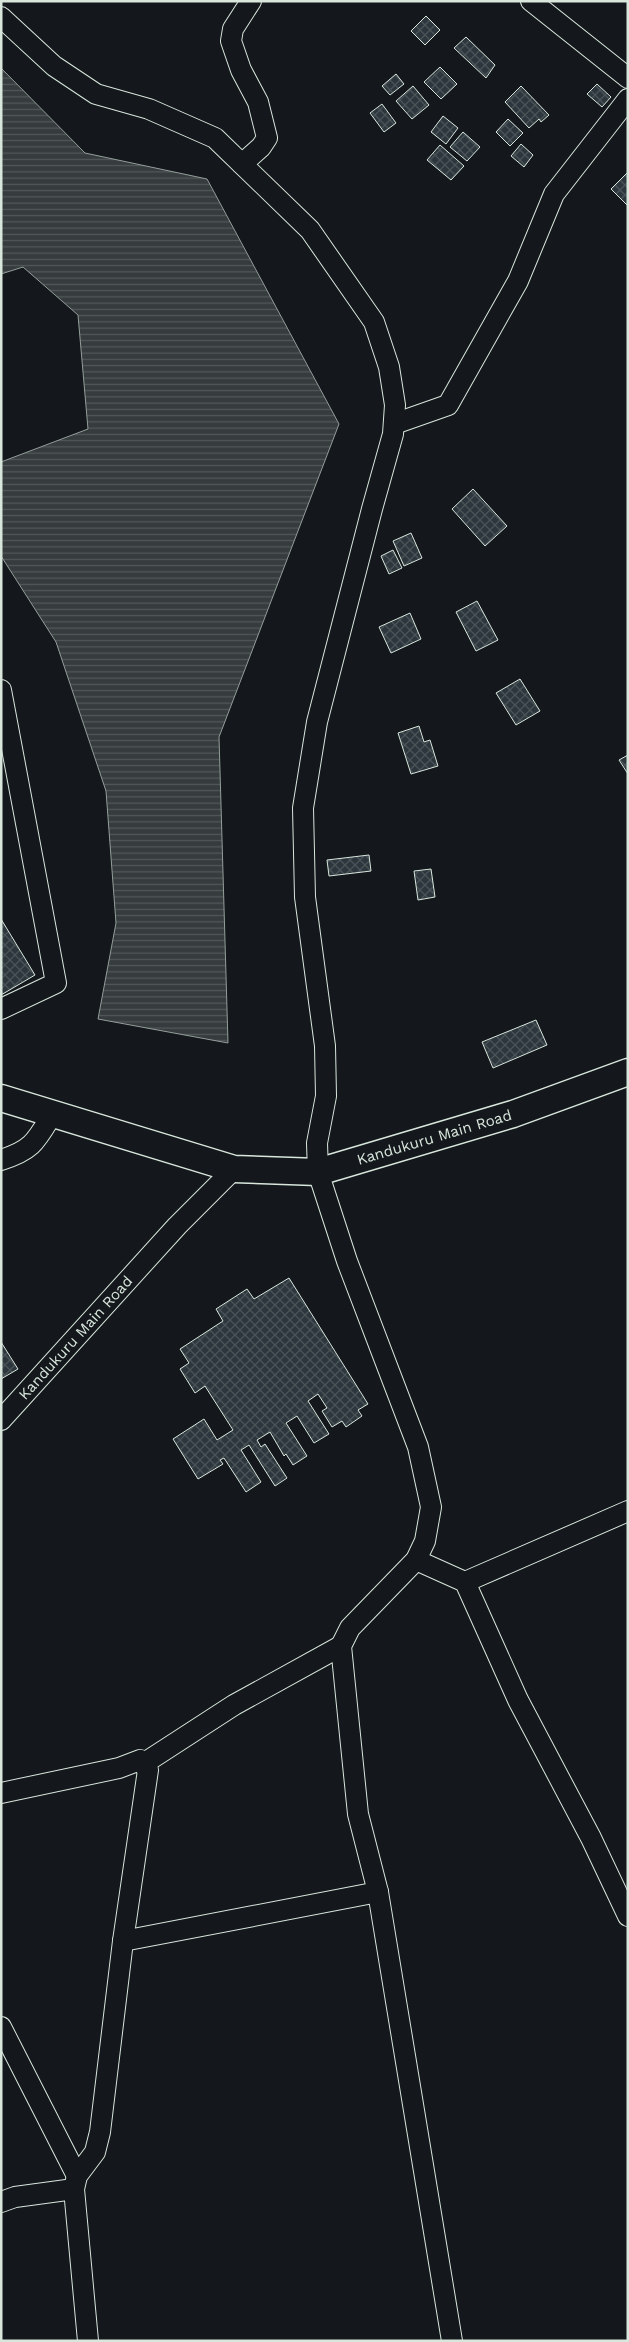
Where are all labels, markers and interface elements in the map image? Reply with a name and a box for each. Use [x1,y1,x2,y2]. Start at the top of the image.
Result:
street label: Kandukuru Main Road [355,1106,514,1169]
street label: Kandukuru Main Road [15,1272,136,1403]

